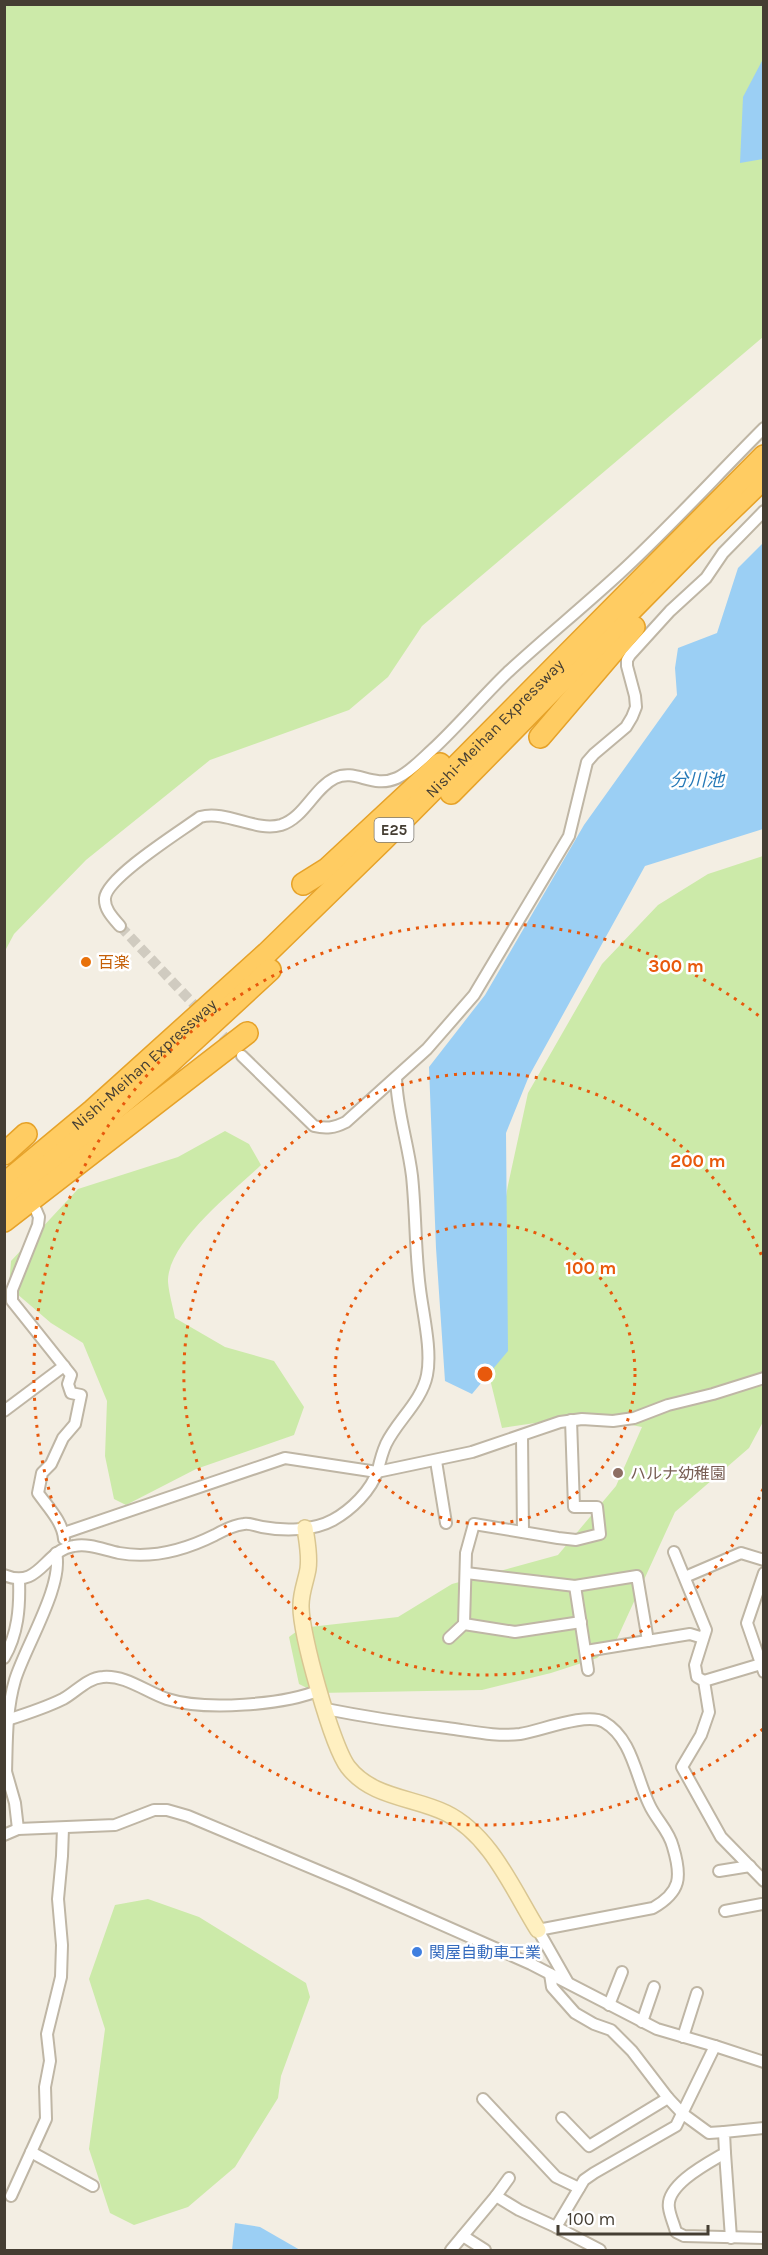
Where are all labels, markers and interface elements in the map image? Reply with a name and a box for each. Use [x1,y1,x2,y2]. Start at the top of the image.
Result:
street label: Nishi-Meihan Expressway [422,654,568,802]
water label: 分川池 [670,769,726,791]
road number: E25 [374,818,414,842]
place label: 百楽 [98,953,130,972]
marker: 百楽 [79,955,93,969]
text: 300 m [648,955,704,977]
street label: Nishi-Meihan Expressway [67,994,221,1134]
text: 200 m [670,1150,726,1172]
text: 100 m [566,1257,616,1279]
centre of rings [475,1364,495,1384]
place label: ハルナ幼稚園 [630,1464,726,1483]
marker: ハルナ幼稚園 [611,1466,625,1480]
place label: 関屋自動車工業 [429,1943,541,1962]
marker: 関屋自動車工業 [410,1945,424,1959]
scale bar [558,2198,708,2236]
text: 100 m [567,2208,615,2230]

